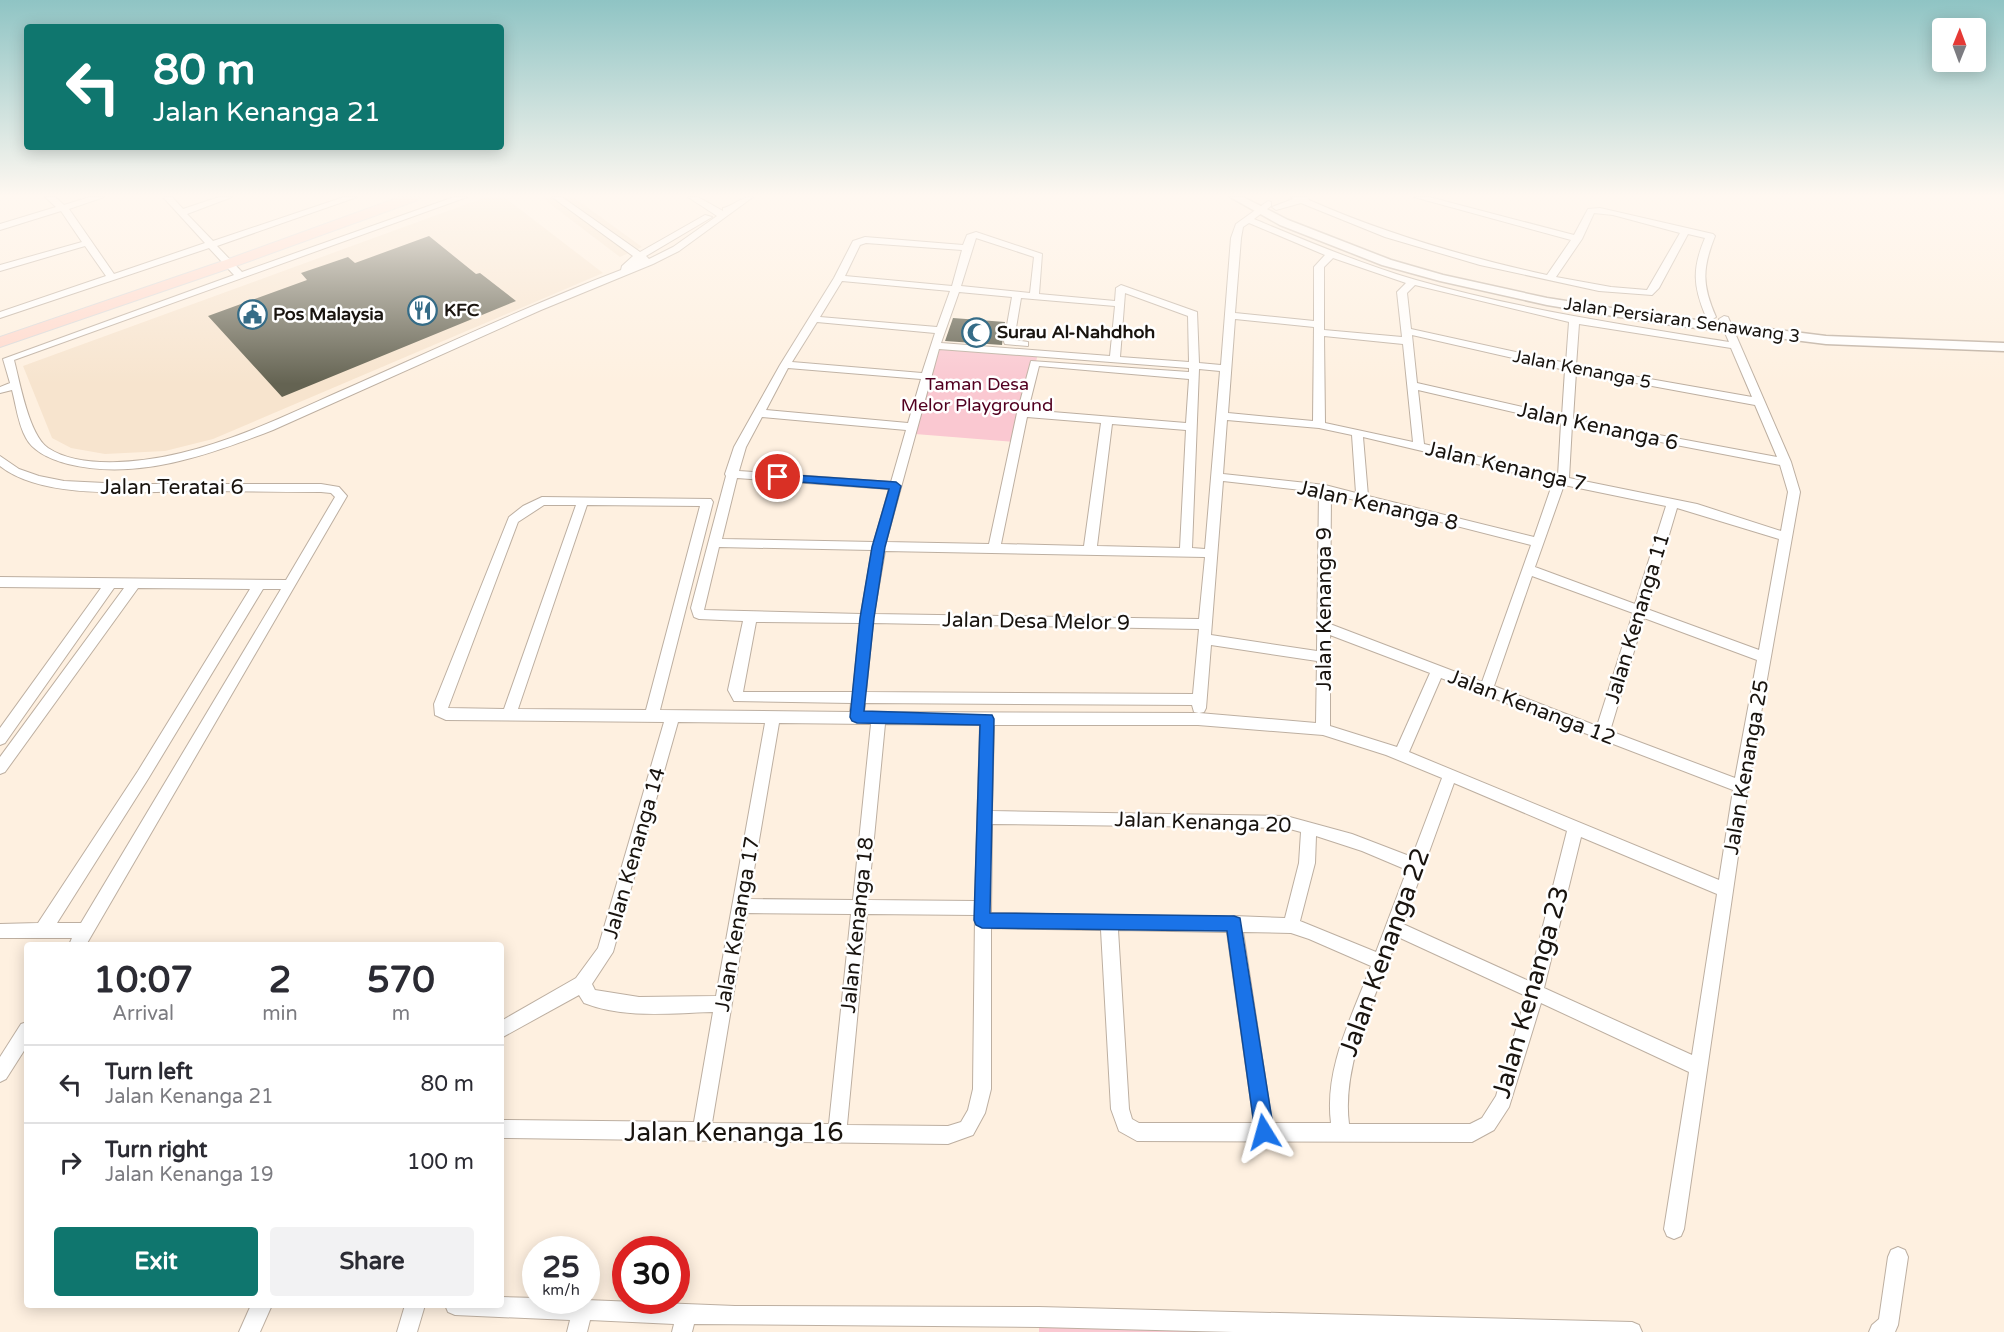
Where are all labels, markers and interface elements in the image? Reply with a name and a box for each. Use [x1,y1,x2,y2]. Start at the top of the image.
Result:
north arrow [1932,18,1986,72]
map controls [1932,18,1986,72]
text: 80 m [153,45,255,96]
icon: left [54,48,132,126]
text: Jalan Kenanga 21 [153,96,381,129]
street label: Jalan Persiaran Senawang 3 [1562,293,1802,347]
restaurant icon: KFC [407,294,439,326]
public building icon: Pos Malaysia [236,298,268,330]
place label: KFC [444,299,480,321]
place label: Pos Malaysia [273,303,384,325]
mosque icon: Surau Al-Nahdhoh [960,316,992,348]
place label: Surau Al-Nahdhoh [997,321,1155,343]
street label: Jalan Kenanga 5 [1511,345,1653,393]
park label: Taman Desa Melor Playground [901,373,1053,416]
street label: Jalan Kenanga 6 [1515,397,1681,456]
street label: Jalan Kenanga 7 [1423,436,1589,497]
pin [752,451,803,502]
icon: arrive [761,460,794,493]
street label: Jalan Teratai 6 [100,475,244,500]
street label: Jalan Kenanga 8 [1295,475,1461,536]
street label: Jalan Kenanga 9 [1312,527,1337,691]
street label: Jalan Kenanga 11 [1600,530,1675,706]
street label: Jalan Desa Melor 9 [942,607,1130,636]
street label: Jalan Kenanga 12 [1445,664,1619,751]
street label: Jalan Kenanga 25 [1719,678,1774,856]
street label: Jalan Kenanga 14 [598,765,671,942]
street label: Jalan Kenanga 20 [1114,807,1292,838]
street label: Jalan Kenanga 17 [710,835,765,1013]
street label: Jalan Kenanga 18 [836,836,879,1014]
street label: Jalan Kenanga 22 [1332,844,1437,1060]
street label: Jalan Kenanga 23 [1485,882,1576,1102]
text: 10:07 [93,959,193,1002]
text: 2 [269,959,291,1002]
text: 570 [367,959,435,1002]
text: Arrival [112,1002,174,1026]
text: min [262,1002,298,1026]
text: m [392,1002,410,1026]
text: Turn left [105,1059,193,1085]
icon: left [54,1068,87,1101]
text: 80 m [420,1071,474,1097]
text: Jalan Kenanga 21 [105,1085,274,1109]
position arrow [1232,1100,1296,1164]
street label: Jalan Kenanga 16 [624,1117,844,1148]
text: Turn right [105,1137,207,1163]
icon: right [54,1146,87,1179]
text: 100 m [407,1149,474,1175]
text: Jalan Kenanga 19 [105,1163,274,1187]
button: Exit [54,1227,258,1296]
button: Share [270,1227,474,1296]
speed limit sign: 30 [612,1236,690,1314]
text: 25 [542,1249,580,1286]
text: km/h [542,1281,580,1299]

